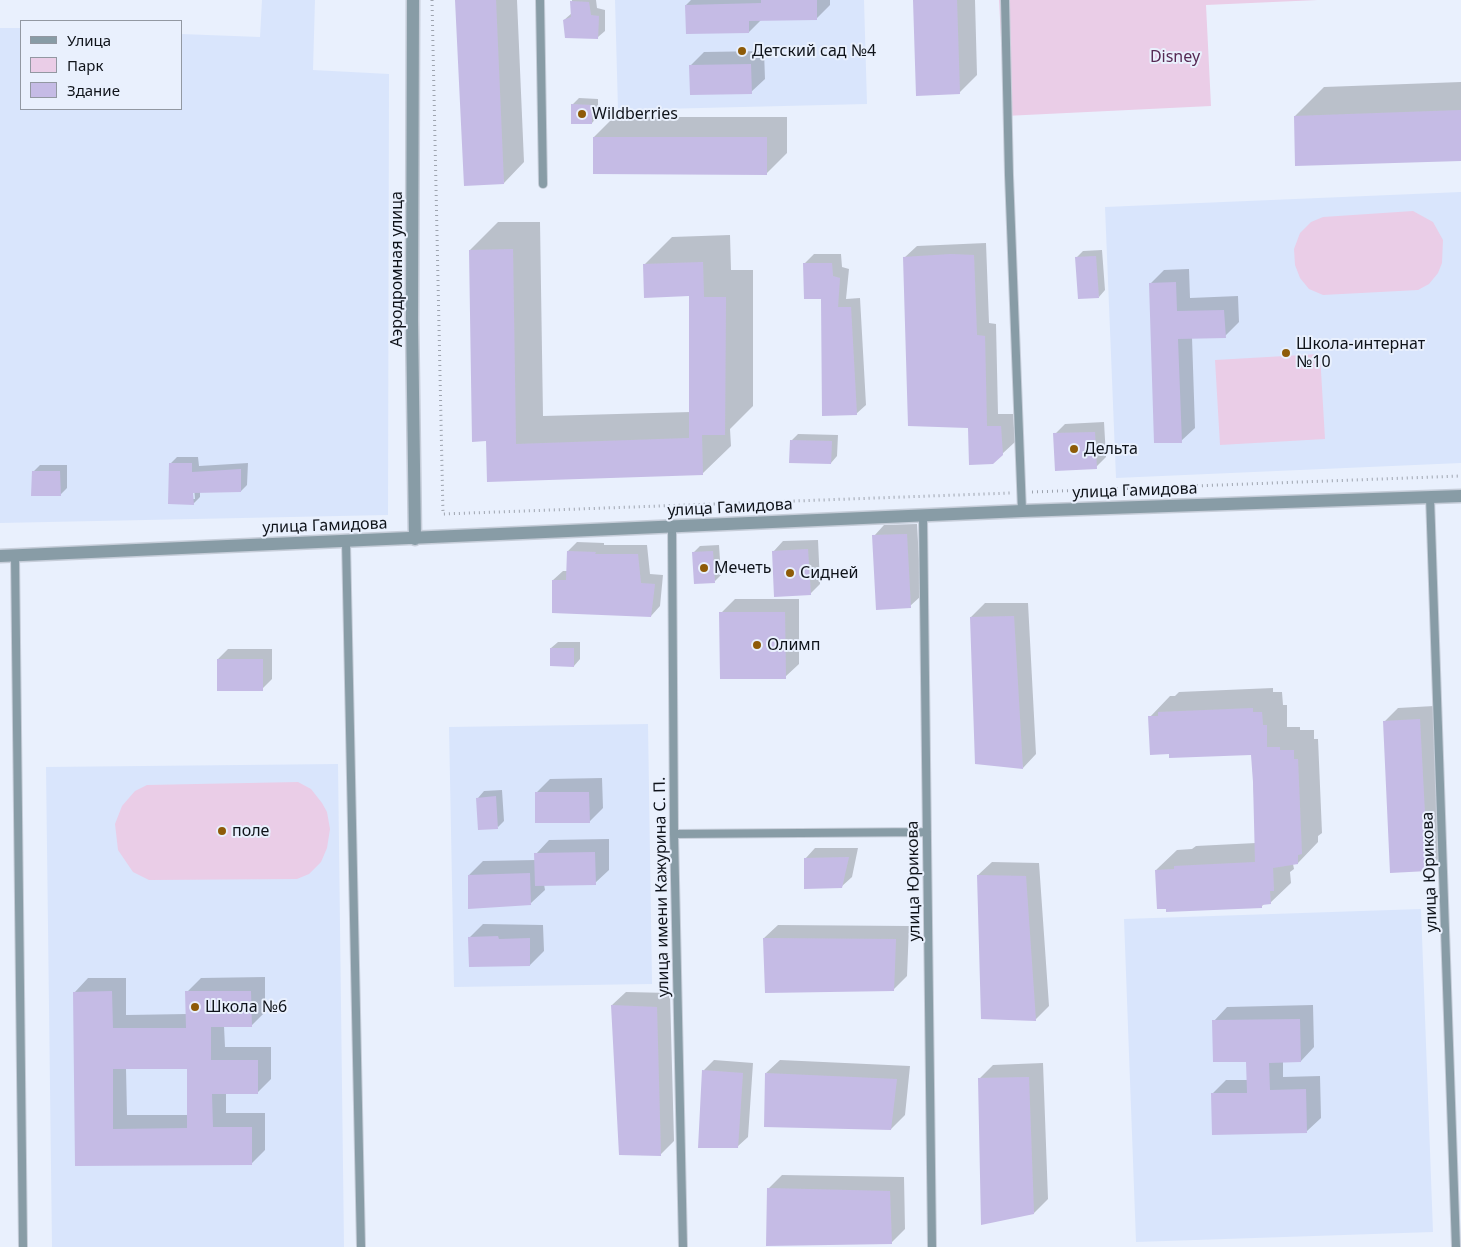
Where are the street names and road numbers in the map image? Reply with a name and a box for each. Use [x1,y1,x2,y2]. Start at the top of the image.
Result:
street label: Аэродромная улица [387,191,407,347]
street label: улица Гамидова [1072,479,1198,503]
street label: улица Гамидова [667,495,793,521]
street label: улица Гамидова [262,514,388,538]
street label: улица имени Кажурина С. П. [650,777,674,997]
street label: улица Юрикова [1418,811,1442,933]
street label: улица Юрикова [903,820,925,942]

